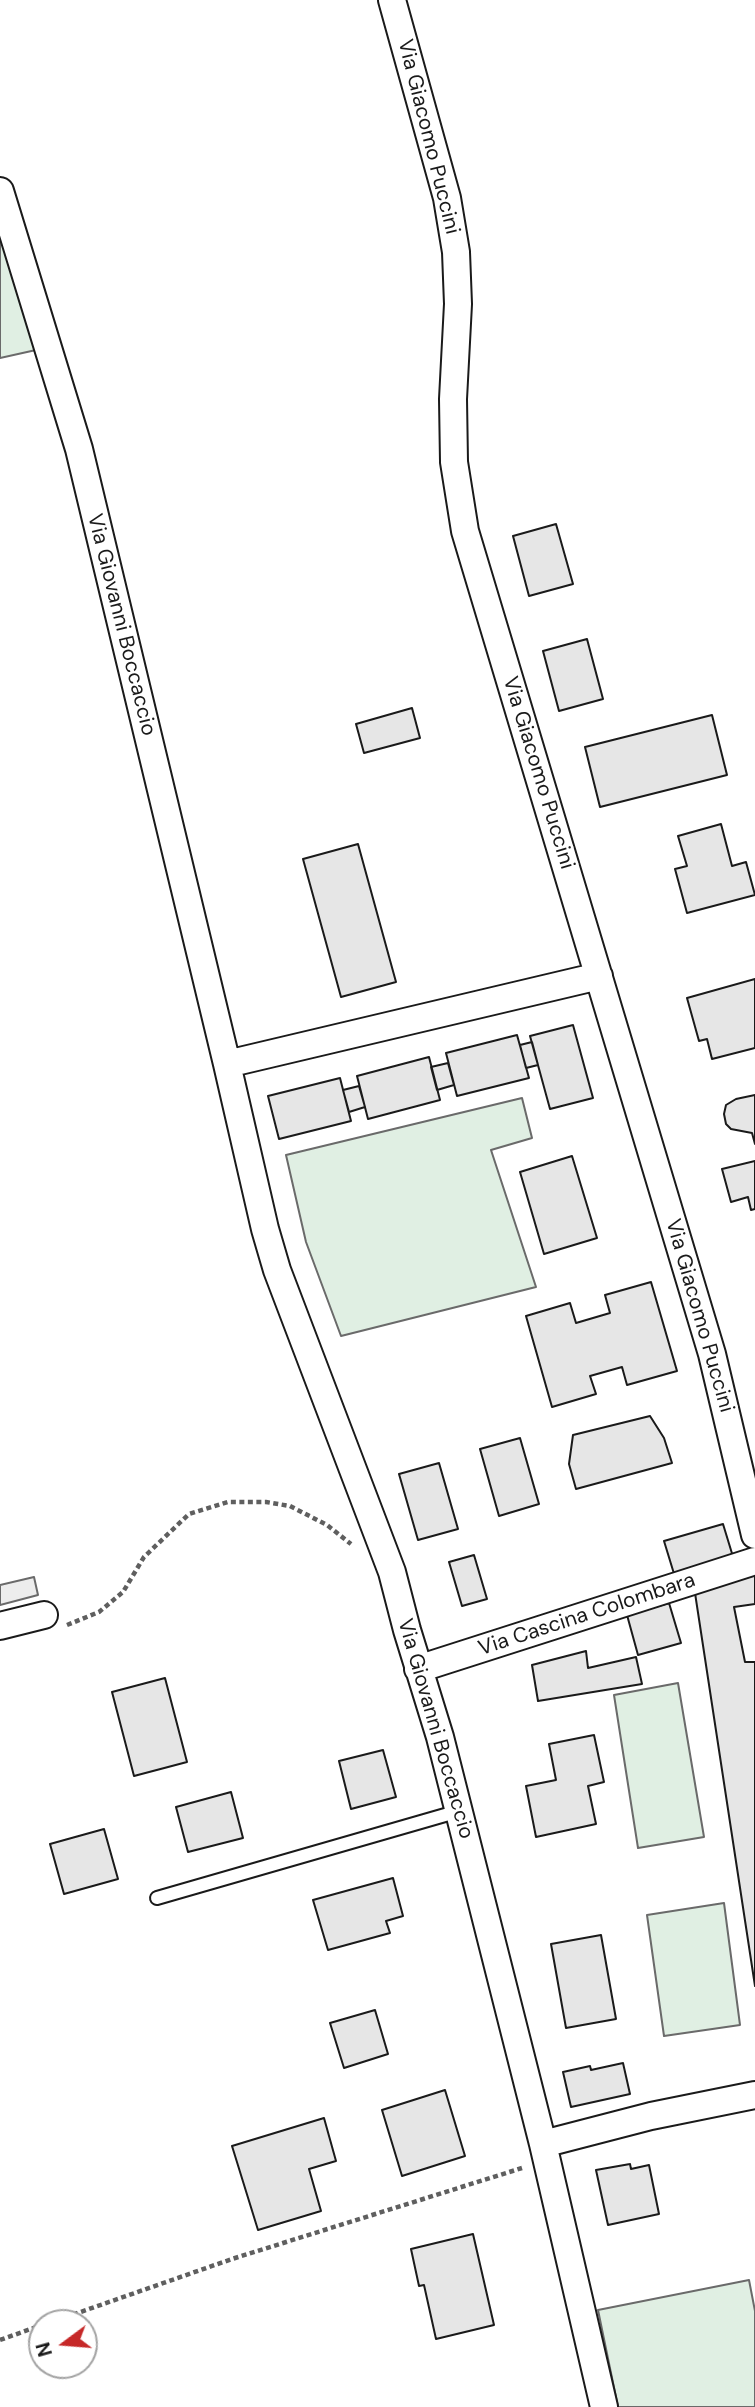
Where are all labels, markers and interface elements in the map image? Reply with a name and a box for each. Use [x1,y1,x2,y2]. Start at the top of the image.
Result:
street label: Via Giacomo Puccini [392,37,464,237]
street label: Via Giovanni Boccaccio [81,511,161,739]
street label: Via Giacomo Puccini [497,674,579,872]
street label: Via Giacomo Puccini [659,1216,739,1416]
street label: Via Cascina Colombara [475,1568,699,1662]
street label: Via Giovanni Boccaccio [391,1616,479,1842]
north arrow [28,2309,98,2379]
text: N [30,2339,58,2359]

